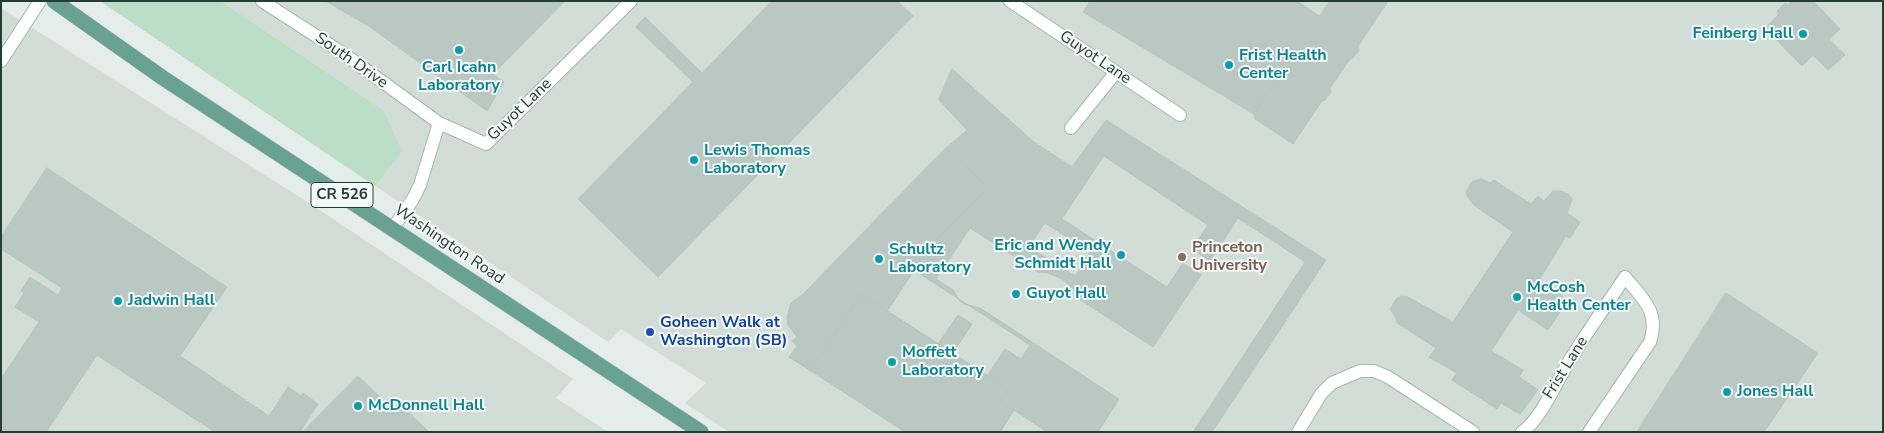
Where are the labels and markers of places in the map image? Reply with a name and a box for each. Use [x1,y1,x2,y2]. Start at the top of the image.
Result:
place label: Feinberg Hall [1692,24,1793,44]
marker: Feinberg Hall [1797,28,1809,40]
marker: Carl Icahn Laboratory [453,44,465,56]
place label: Frist Health Center [1239,46,1327,84]
place label: Carl Icahn Laboratory [418,58,500,96]
marker: Frist Health Center [1223,59,1235,71]
place label: Lewis Thomas Laboratory [704,141,810,179]
marker: Lewis Thomas Laboratory [688,154,700,166]
place label: Eric and Wendy Schmidt Hall [994,236,1111,274]
place label: Princeton University [1192,238,1267,276]
place label: Schultz Laboratory [889,240,971,278]
marker: Eric and Wendy Schmidt Hall [1115,249,1127,261]
marker: Princeton University [1176,251,1188,263]
marker: Schultz Laboratory [873,253,885,265]
place label: McCosh Health Center [1527,278,1631,316]
place label: Guyot Hall [1026,284,1106,304]
marker: Guyot Hall [1010,288,1022,300]
place label: Jadwin Hall [128,291,215,311]
marker: McCosh Health Center [1511,291,1523,303]
marker: Jadwin Hall [112,295,124,307]
place label: Goheen Walk at Washington (SB) [660,313,787,351]
marker: Goheen Walk at Washington (SB) [644,326,656,338]
place label: Moffett Laboratory [902,343,984,381]
marker: Moffett Laboratory [886,356,898,368]
place label: Jones Hall [1737,382,1813,402]
marker: Jones Hall [1721,386,1733,398]
place label: McDonnell Hall [368,396,484,416]
marker: McDonnell Hall [352,400,364,412]

